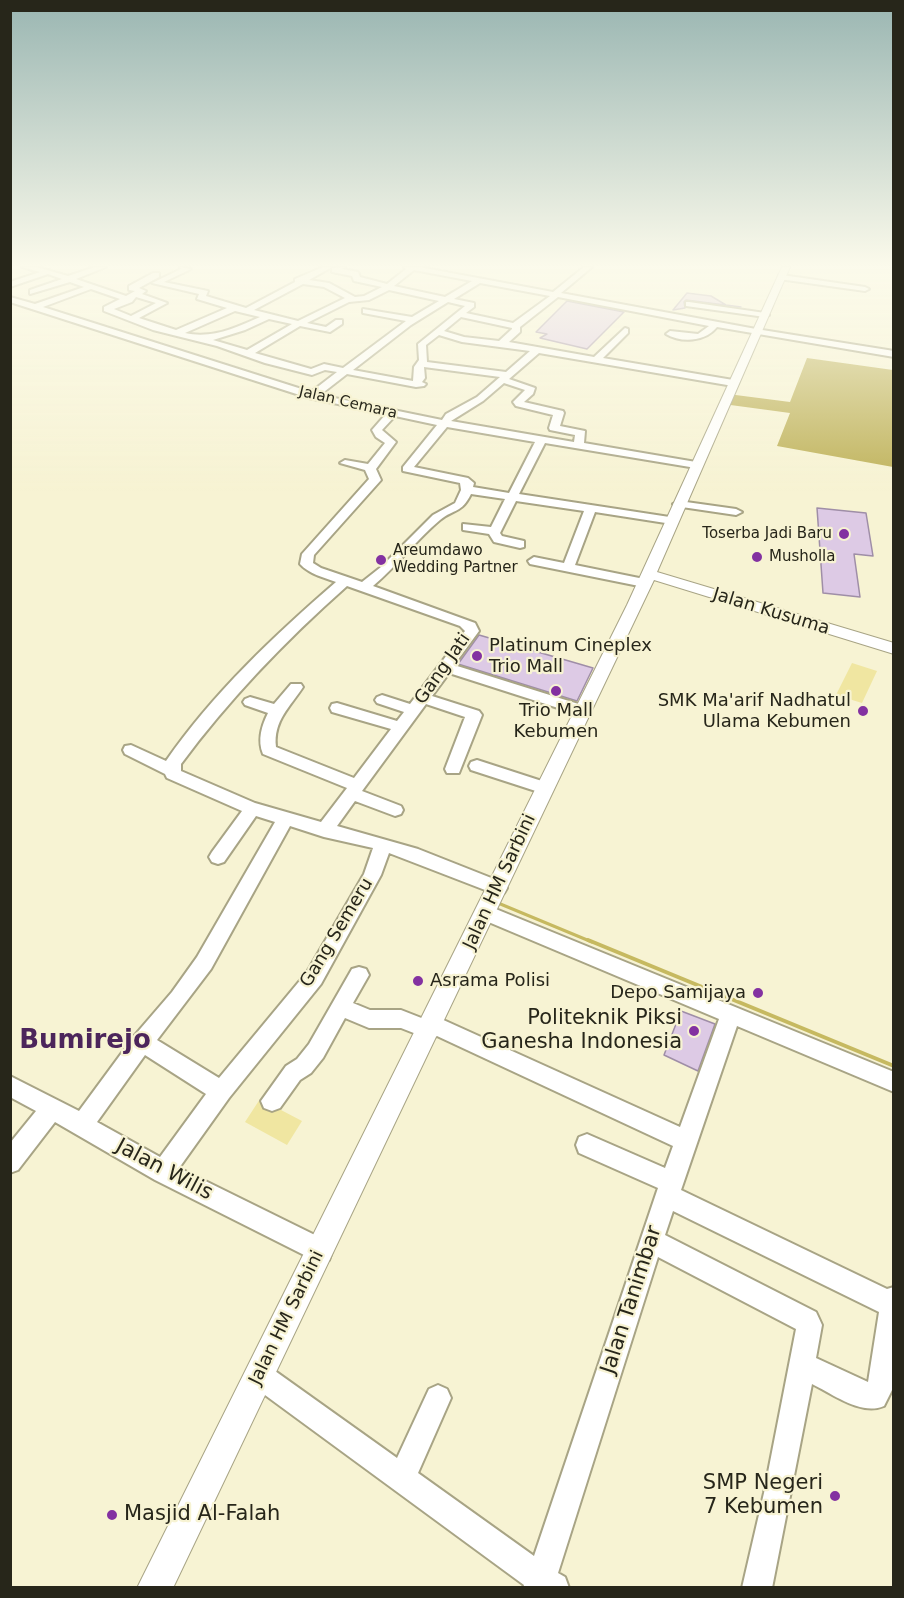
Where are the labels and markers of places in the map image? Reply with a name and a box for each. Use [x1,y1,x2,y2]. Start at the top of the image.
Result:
place label: Toserba Jadi Baru [702,525,832,543]
marker: Toserba Jadi Baru [837,527,851,541]
place label: Areumdawo Wedding Partner [393,542,518,577]
place label: Musholla [769,548,835,566]
marker: Musholla [750,550,764,564]
marker: Areumdawo Wedding Partner [374,553,388,567]
place label: Platinum Cineplex Trio Mall [489,635,652,678]
marker: Platinum Cineplex Trio Mall [470,649,484,663]
marker: Trio Mall Kebumen [549,684,563,698]
place label: SMK Ma'arif Nadhatul Ulama Kebumen [658,690,851,732]
place label: Trio Mall Kebumen [514,700,598,742]
marker: SMK Ma'arif Nadhatul Ulama Kebumen [856,704,870,718]
place label: Asrama Polisi [430,970,550,992]
marker: Asrama Polisi [411,974,425,988]
place label: Depo Samijaya [610,982,746,1004]
marker: Depo Samijaya [751,986,765,1000]
place label: Politeknik Piksi Ganesha Indonesia [481,1006,682,1056]
marker: Politeknik Piksi Ganesha Indonesia [687,1024,701,1038]
place label: SMP Negeri 7 Kebumen [703,1471,823,1521]
marker: SMP Negeri 7 Kebumen [828,1489,842,1503]
place label: Masjid Al-Falah [124,1502,280,1528]
marker: Masjid Al-Falah [105,1508,119,1522]

